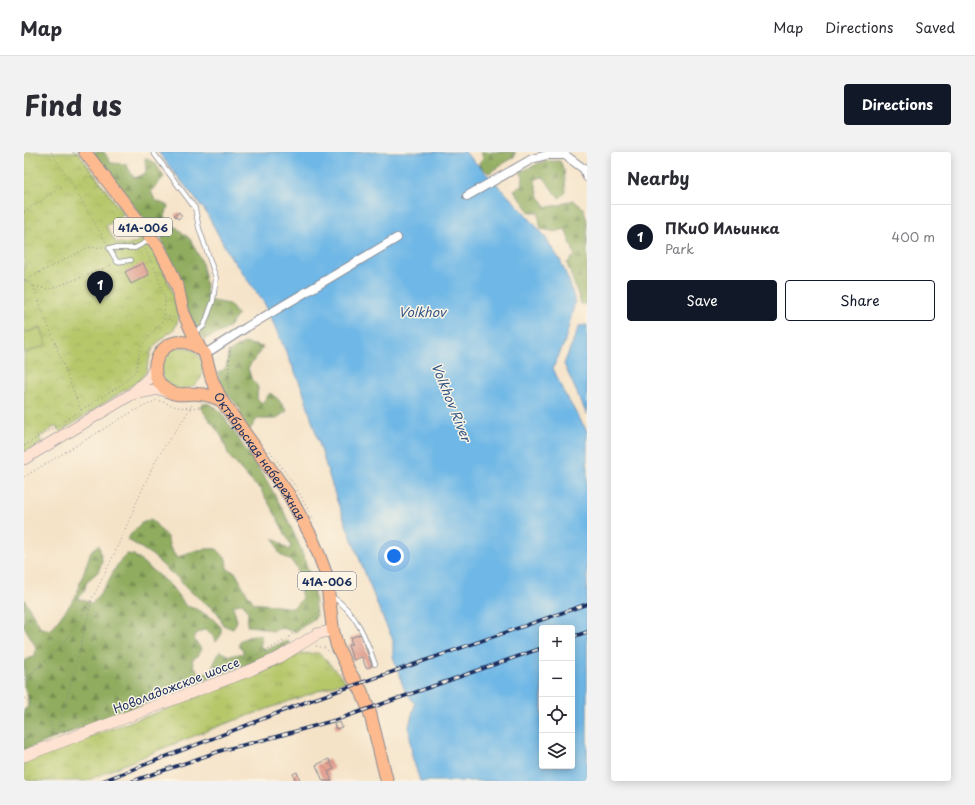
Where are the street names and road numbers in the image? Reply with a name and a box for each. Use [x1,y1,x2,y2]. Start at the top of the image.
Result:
road number: 41А-006 [114,218,172,236]
street label: Октябрьская набережная [210,389,310,524]
road number: 41А-006 [298,572,356,590]
street label: Новоладожское шоссе [110,653,242,717]

